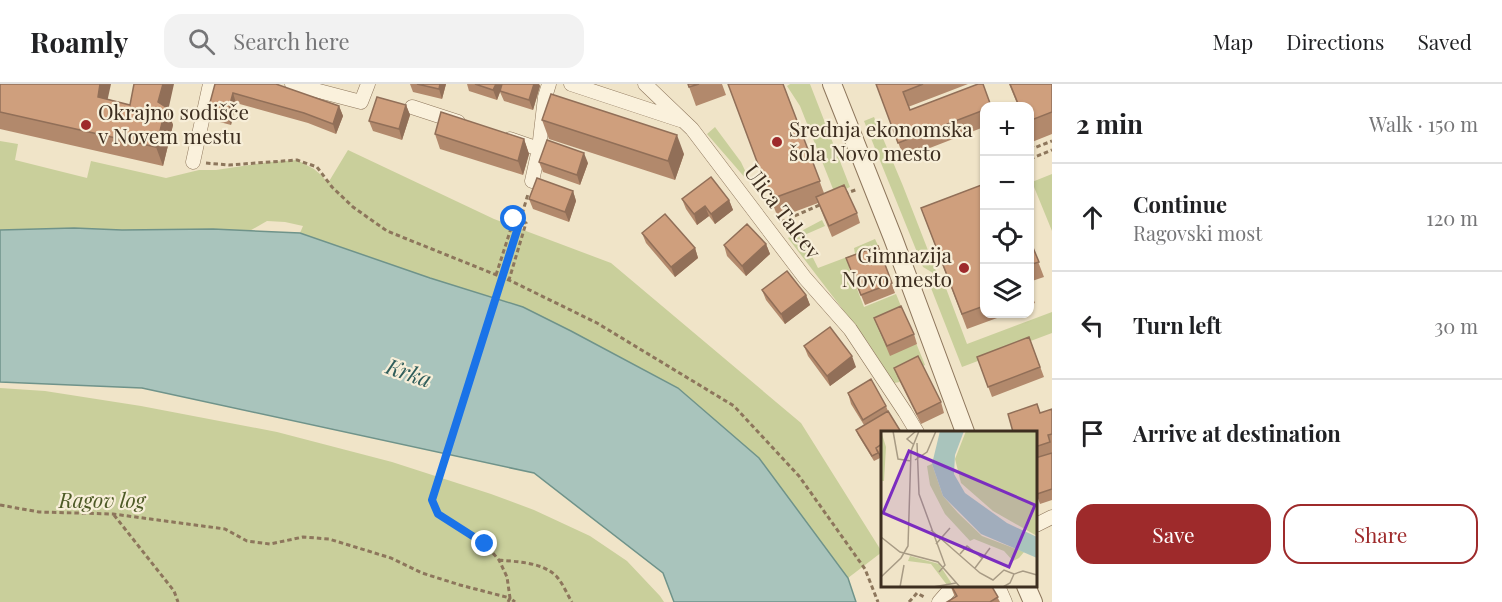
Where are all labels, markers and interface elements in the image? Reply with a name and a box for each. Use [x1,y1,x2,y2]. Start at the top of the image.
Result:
search box [164,14,584,68]
text: Roamly [30,23,128,60]
icon: search [185,25,218,58]
text: Search here [233,26,350,56]
text: Map [1212,27,1253,55]
text: Directions [1286,27,1384,55]
text: Saved [1417,27,1472,55]
place label: Okrajno sodišče v Novem mestu [97,97,249,149]
map controls [980,102,1034,318]
button: + [980,102,1034,156]
text: 2 min [1076,106,1143,141]
text: Walk · 150 m [1369,110,1478,137]
place label: Srednja ekonomska šola Novo mesto [789,114,973,166]
marker: Okrajno sodišče v Novem mestu [79,118,93,132]
marker: Srednja ekonomska šola Novo mesto [770,135,784,149]
button: − [980,156,1034,210]
street label: Ulica Talcev [739,158,829,264]
text: Continue [1133,189,1227,219]
icon: ahead [1076,201,1109,234]
text: 120 m [1426,204,1478,231]
route start [500,205,526,231]
button: locate [980,210,1034,264]
text: Ragovski most [1133,219,1262,246]
place label: Gimnazija Novo mesto [842,240,953,292]
marker: Gimnazija Novo mesto [957,261,971,275]
button: layers [980,264,1034,318]
icon: left [1076,309,1109,342]
text: Turn left [1133,310,1222,340]
text: 30 m [1434,312,1478,339]
water label: Krka [382,350,436,394]
icon: arrive [1076,417,1109,450]
text: Arrive at destination [1133,418,1341,448]
inset map [881,431,1037,587]
park label: Ragov log [58,485,147,513]
button: Save [1076,504,1271,564]
button: Share [1283,504,1478,564]
route end [471,530,497,556]

